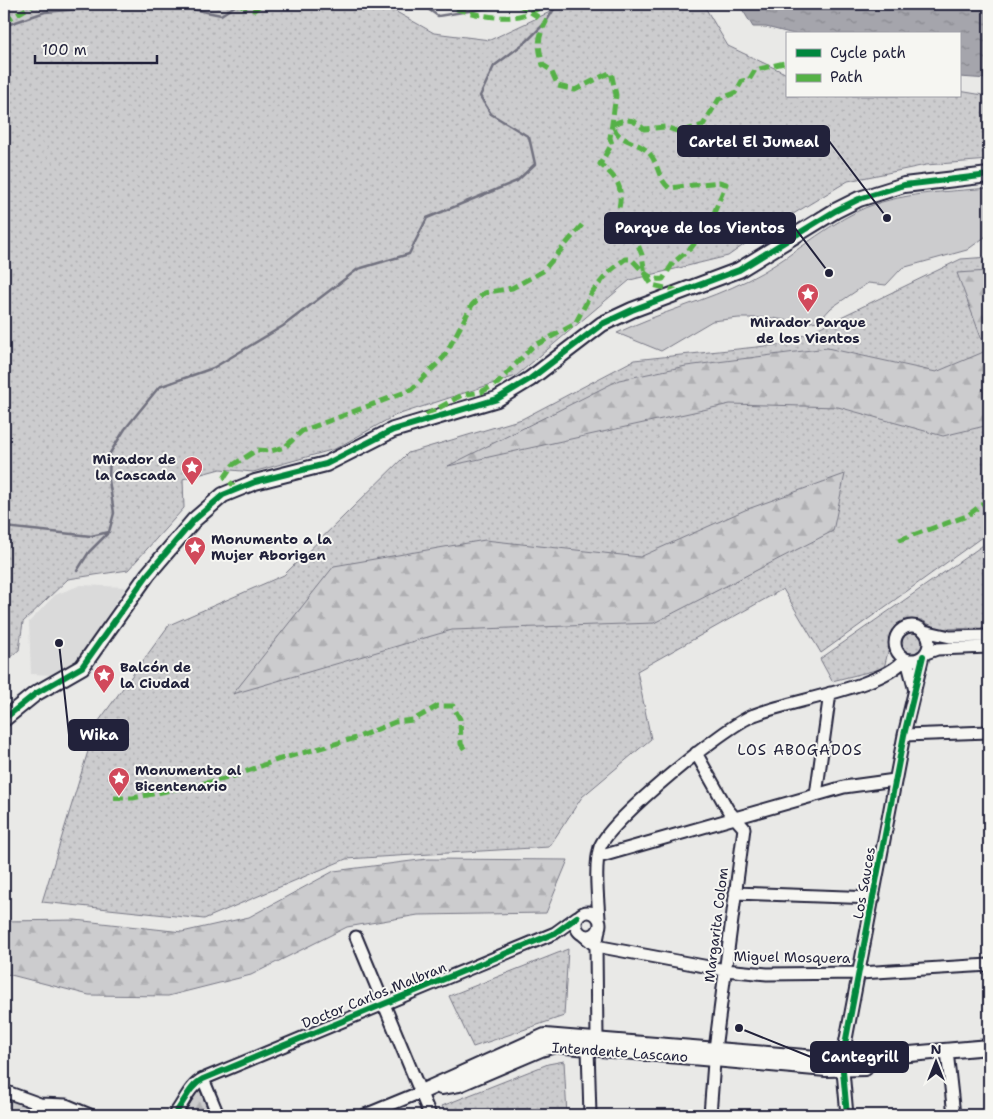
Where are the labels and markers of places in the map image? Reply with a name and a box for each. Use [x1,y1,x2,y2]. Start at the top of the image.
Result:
callout: Cartel El Jumeal [678,126,829,156]
callout: Parque de los Vientos [605,213,795,243]
place icon: Mirador Parque de los Vientos [796,282,820,313]
place label: Mirador Parque de los Vientos [750,313,866,347]
place label: Mirador de la Cascada [92,450,176,484]
place icon: Mirador de la Cascada [180,455,204,486]
place label: Monumento a la Mujer Aborigen [211,530,332,564]
place icon: Monumento a la Mujer Aborigen [183,535,207,566]
place label: Balcón de la Ciudad [120,658,191,692]
place icon: Balcón de la Ciudad [92,663,116,694]
callout: Wika [69,720,128,750]
place label: Monumento al Bicentenario [135,761,241,795]
place icon: Monumento al Bicentenario [107,766,131,797]
callout: Cantegrill [811,1042,908,1072]

